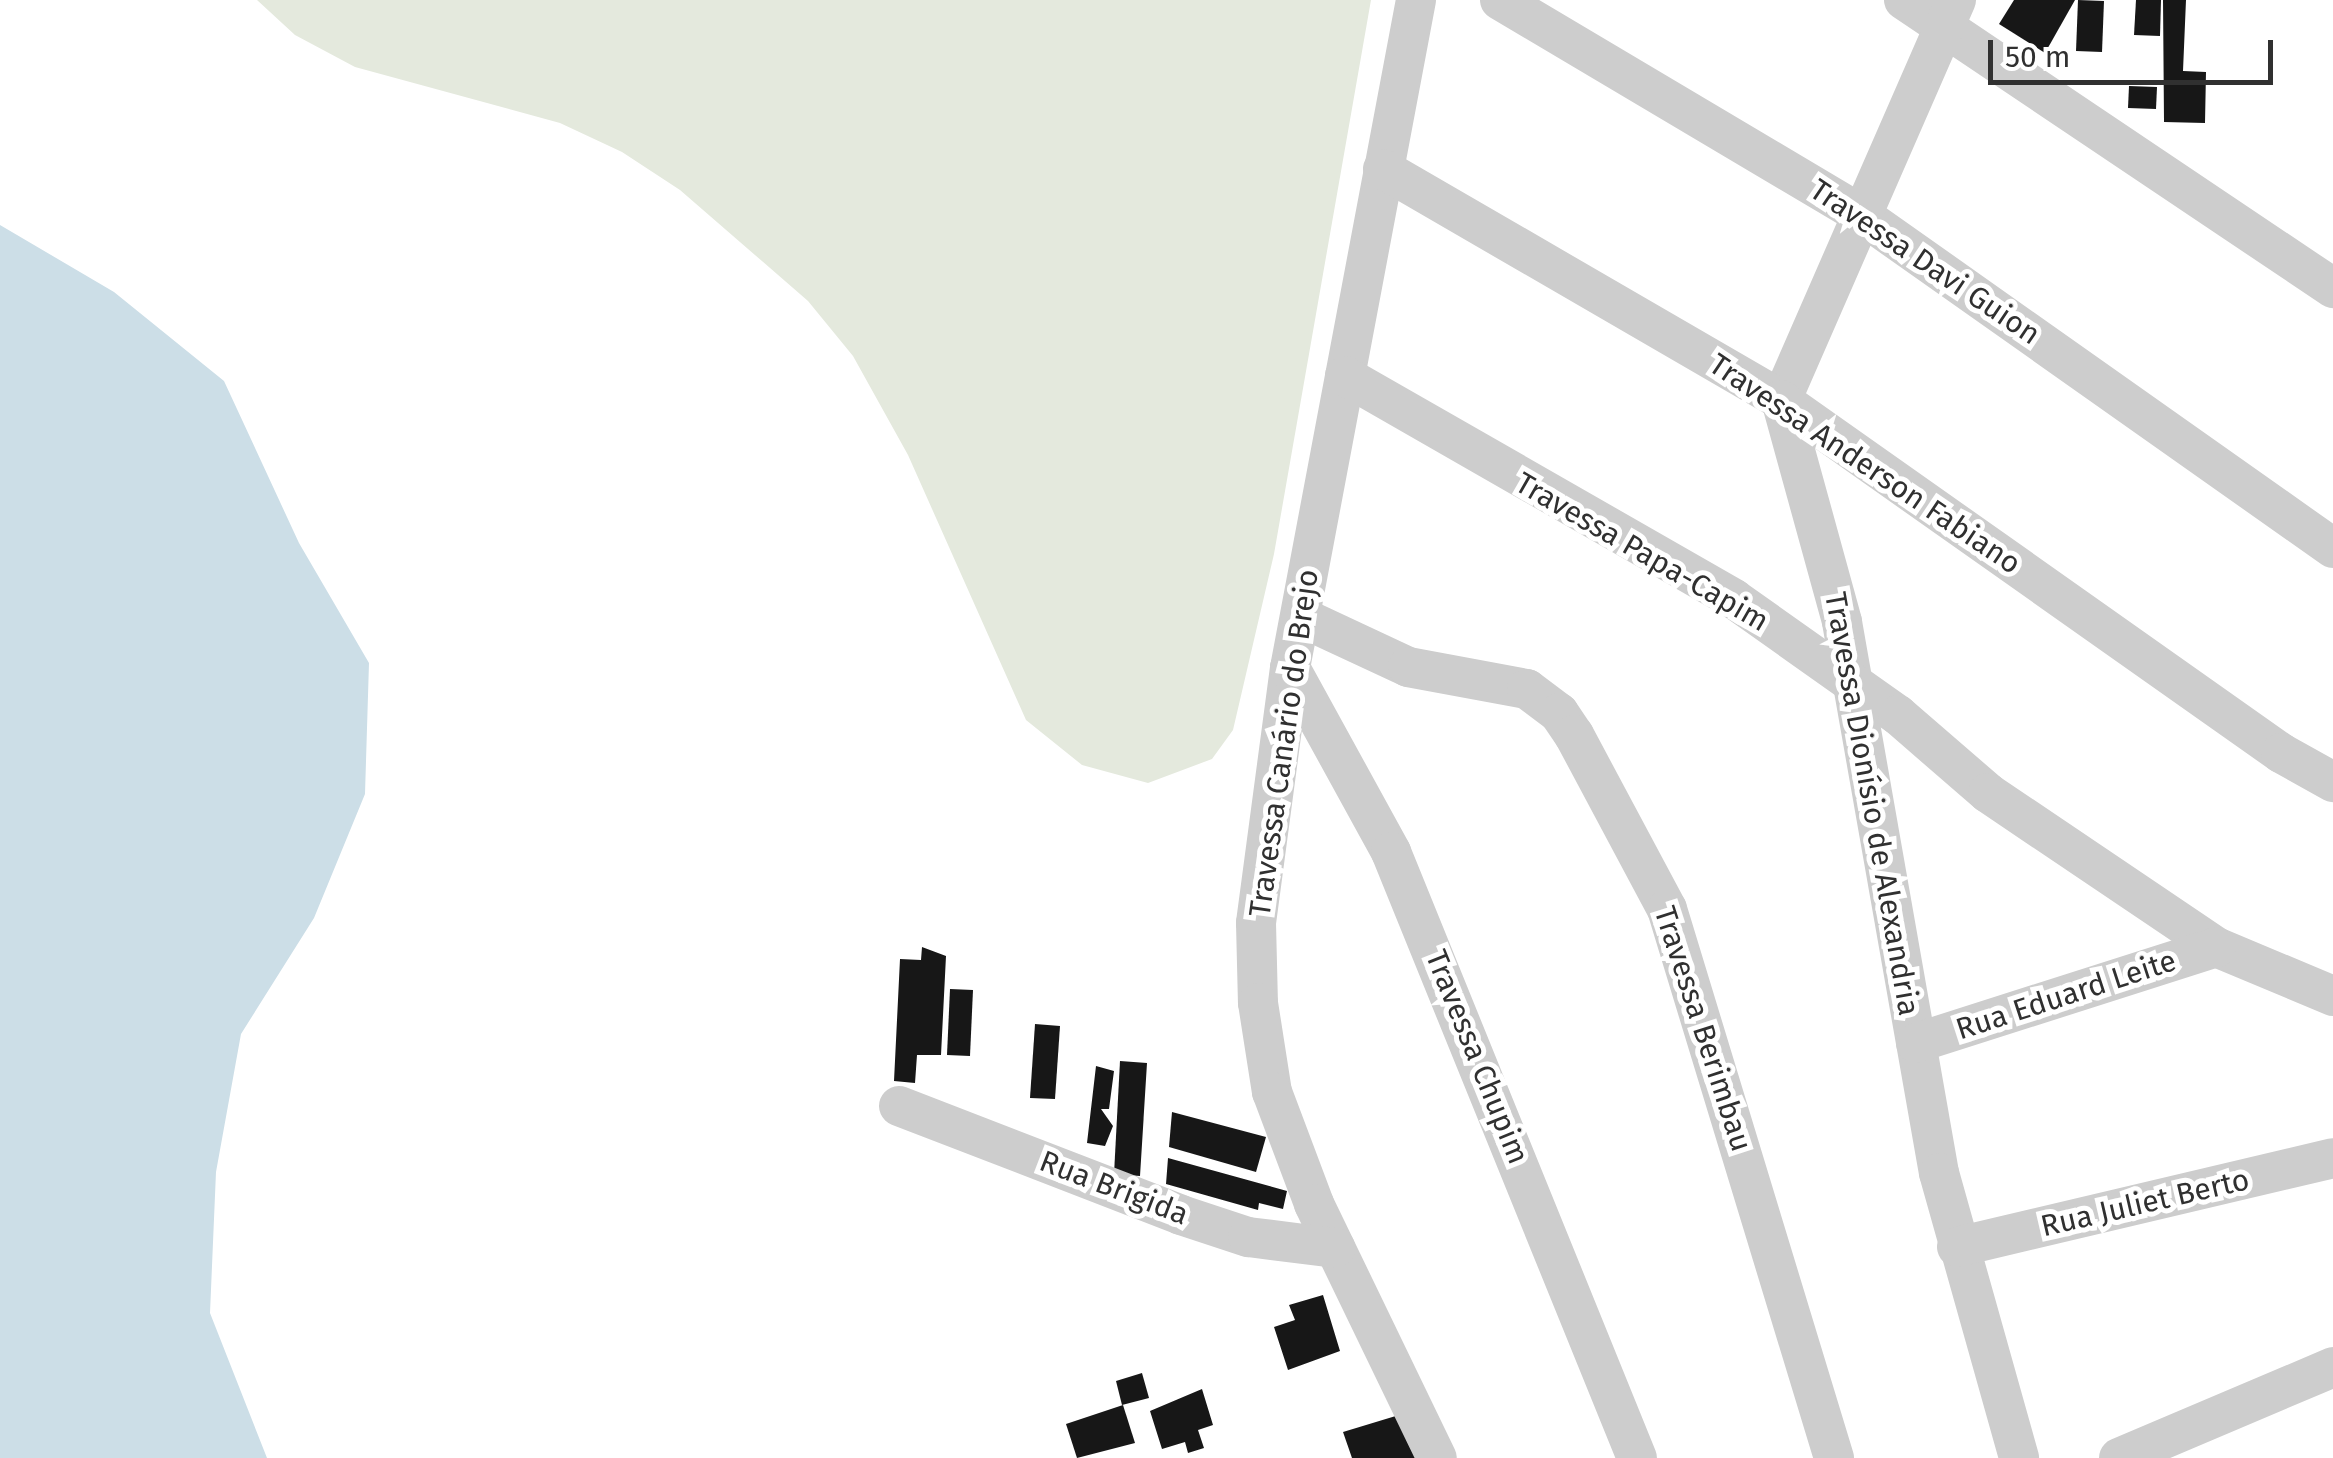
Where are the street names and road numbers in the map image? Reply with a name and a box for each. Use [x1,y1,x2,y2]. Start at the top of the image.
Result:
street label: Travessa Davi Guion [1803,172,2047,352]
street label: Travessa Anderson Fabiano [1702,346,2028,582]
street label: Travessa Papa-Capim [1509,465,1775,639]
street label: Travessa Canário do Brejo [1242,567,1326,919]
street label: Travessa Dionísio de Alexandria [1817,589,1927,1019]
street label: Travessa Berimbau [1646,902,1760,1156]
street label: Rua Eduard Leite [1951,942,2181,1048]
street label: Travessa Chupim [1418,945,1536,1169]
street label: Rua Brigida [1035,1143,1193,1233]
street label: Rua Juliet Berto [2037,1162,2253,1244]

